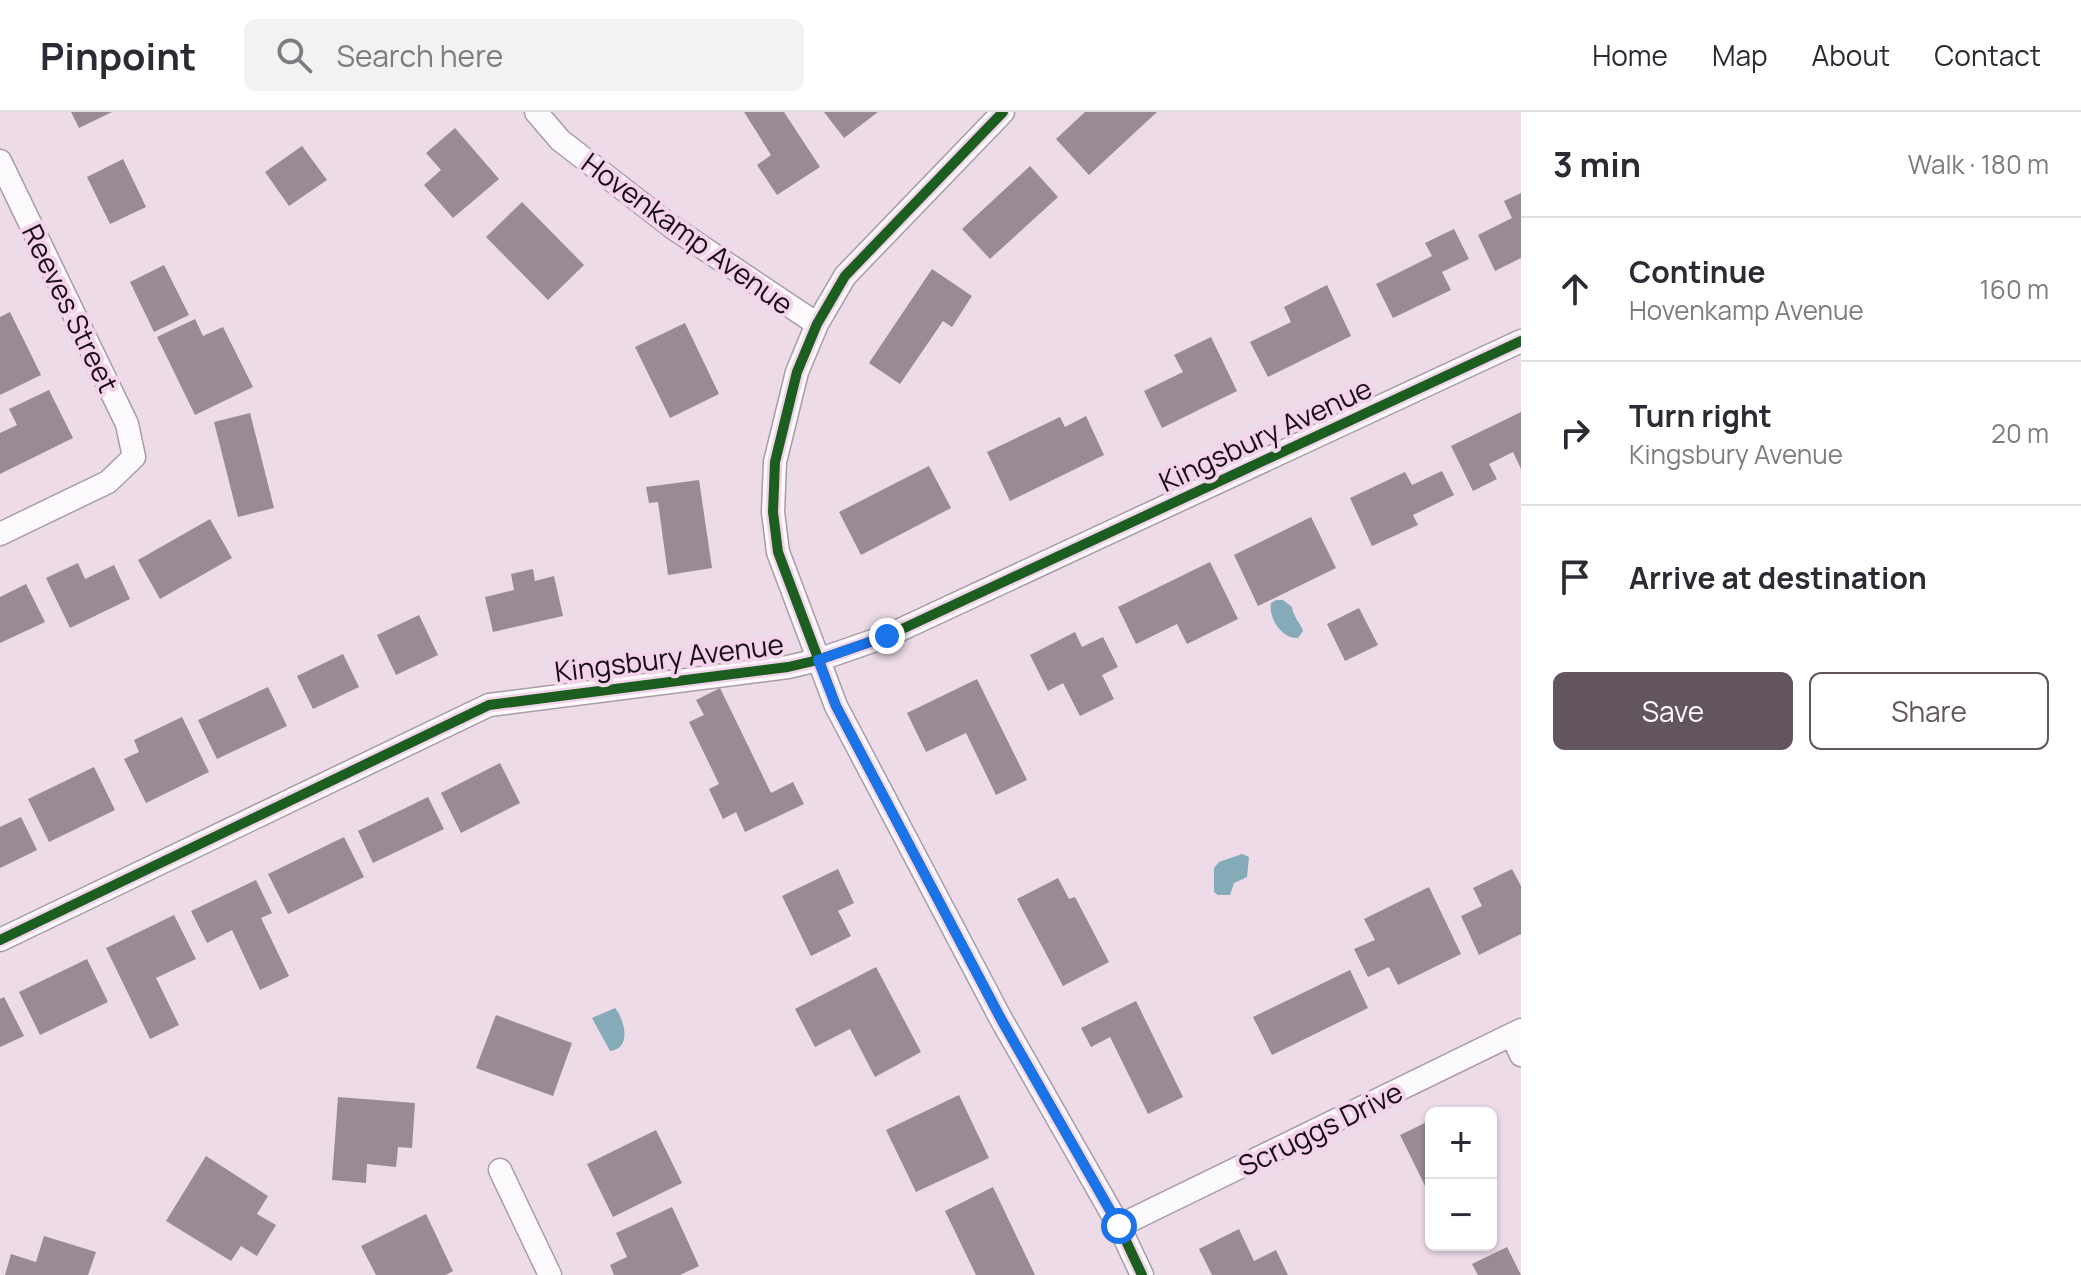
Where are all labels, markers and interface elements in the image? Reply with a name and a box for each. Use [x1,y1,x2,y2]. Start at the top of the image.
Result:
search box [244,19,804,91]
text: Pinpoint [40,29,196,81]
icon: search [272,33,316,77]
text: Search here [336,35,503,76]
text: Home [1592,36,1668,74]
text: Map [1712,36,1768,74]
text: About [1812,36,1890,74]
text: Contact [1934,36,2041,74]
text: 3 min [1553,141,1641,187]
street label: Hovenkamp Avenue [575,143,801,323]
text: Walk · 180 m [1908,146,2049,182]
street label: Reeves Street [14,218,128,398]
text: Continue [1629,251,1765,292]
icon: ahead [1553,267,1597,311]
text: 160 m [1980,271,2049,307]
text: Hovenkamp Avenue [1629,292,1864,328]
street label: Kingsbury Avenue [1153,368,1377,500]
text: Turn right [1629,395,1772,436]
icon: right [1553,411,1597,455]
text: 20 m [1991,415,2049,451]
text: Kingsbury Avenue [1629,436,1843,472]
icon: arrive [1553,555,1597,599]
text: Arrive at destination [1629,557,1927,598]
route end [869,618,905,654]
street label: Kingsbury Avenue [552,624,786,690]
button: Save [1553,672,1793,750]
button: Share [1809,672,2049,750]
street label: Scruggs Drive [1231,1072,1409,1184]
map controls [1425,1107,1497,1251]
button: + [1425,1107,1497,1179]
button: − [1425,1179,1497,1251]
route start [1101,1208,1137,1244]

